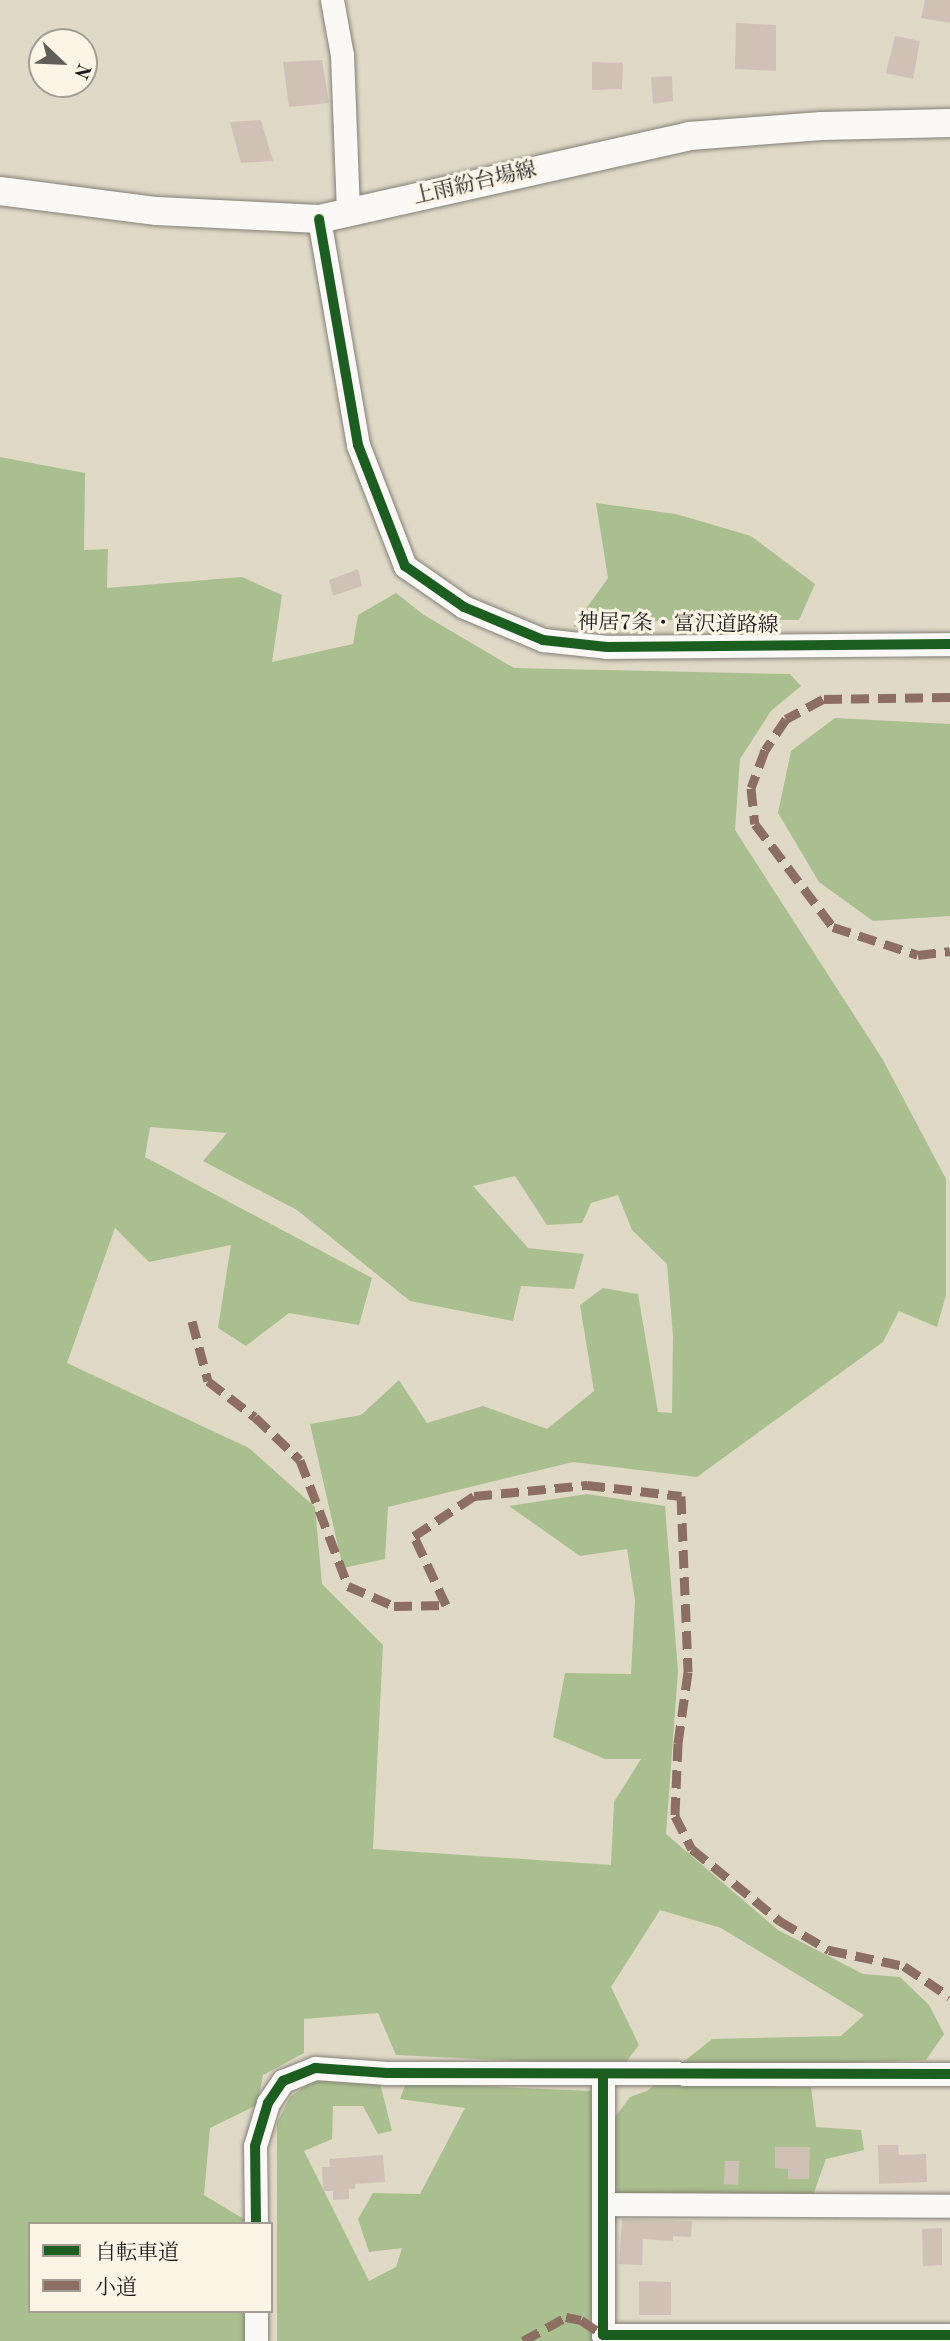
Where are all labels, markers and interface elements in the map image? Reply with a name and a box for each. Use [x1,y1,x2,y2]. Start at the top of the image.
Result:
north arrow [28,28,98,98]
text: N [69,60,93,81]
street label: 上雨紛台場線 [411,158,539,210]
street label: 神居7条・富沢道路線 [577,611,779,639]
legend [28,2222,273,2313]
text: 自転車道 [95,2243,179,2264]
text: 小道 [95,2278,137,2299]

